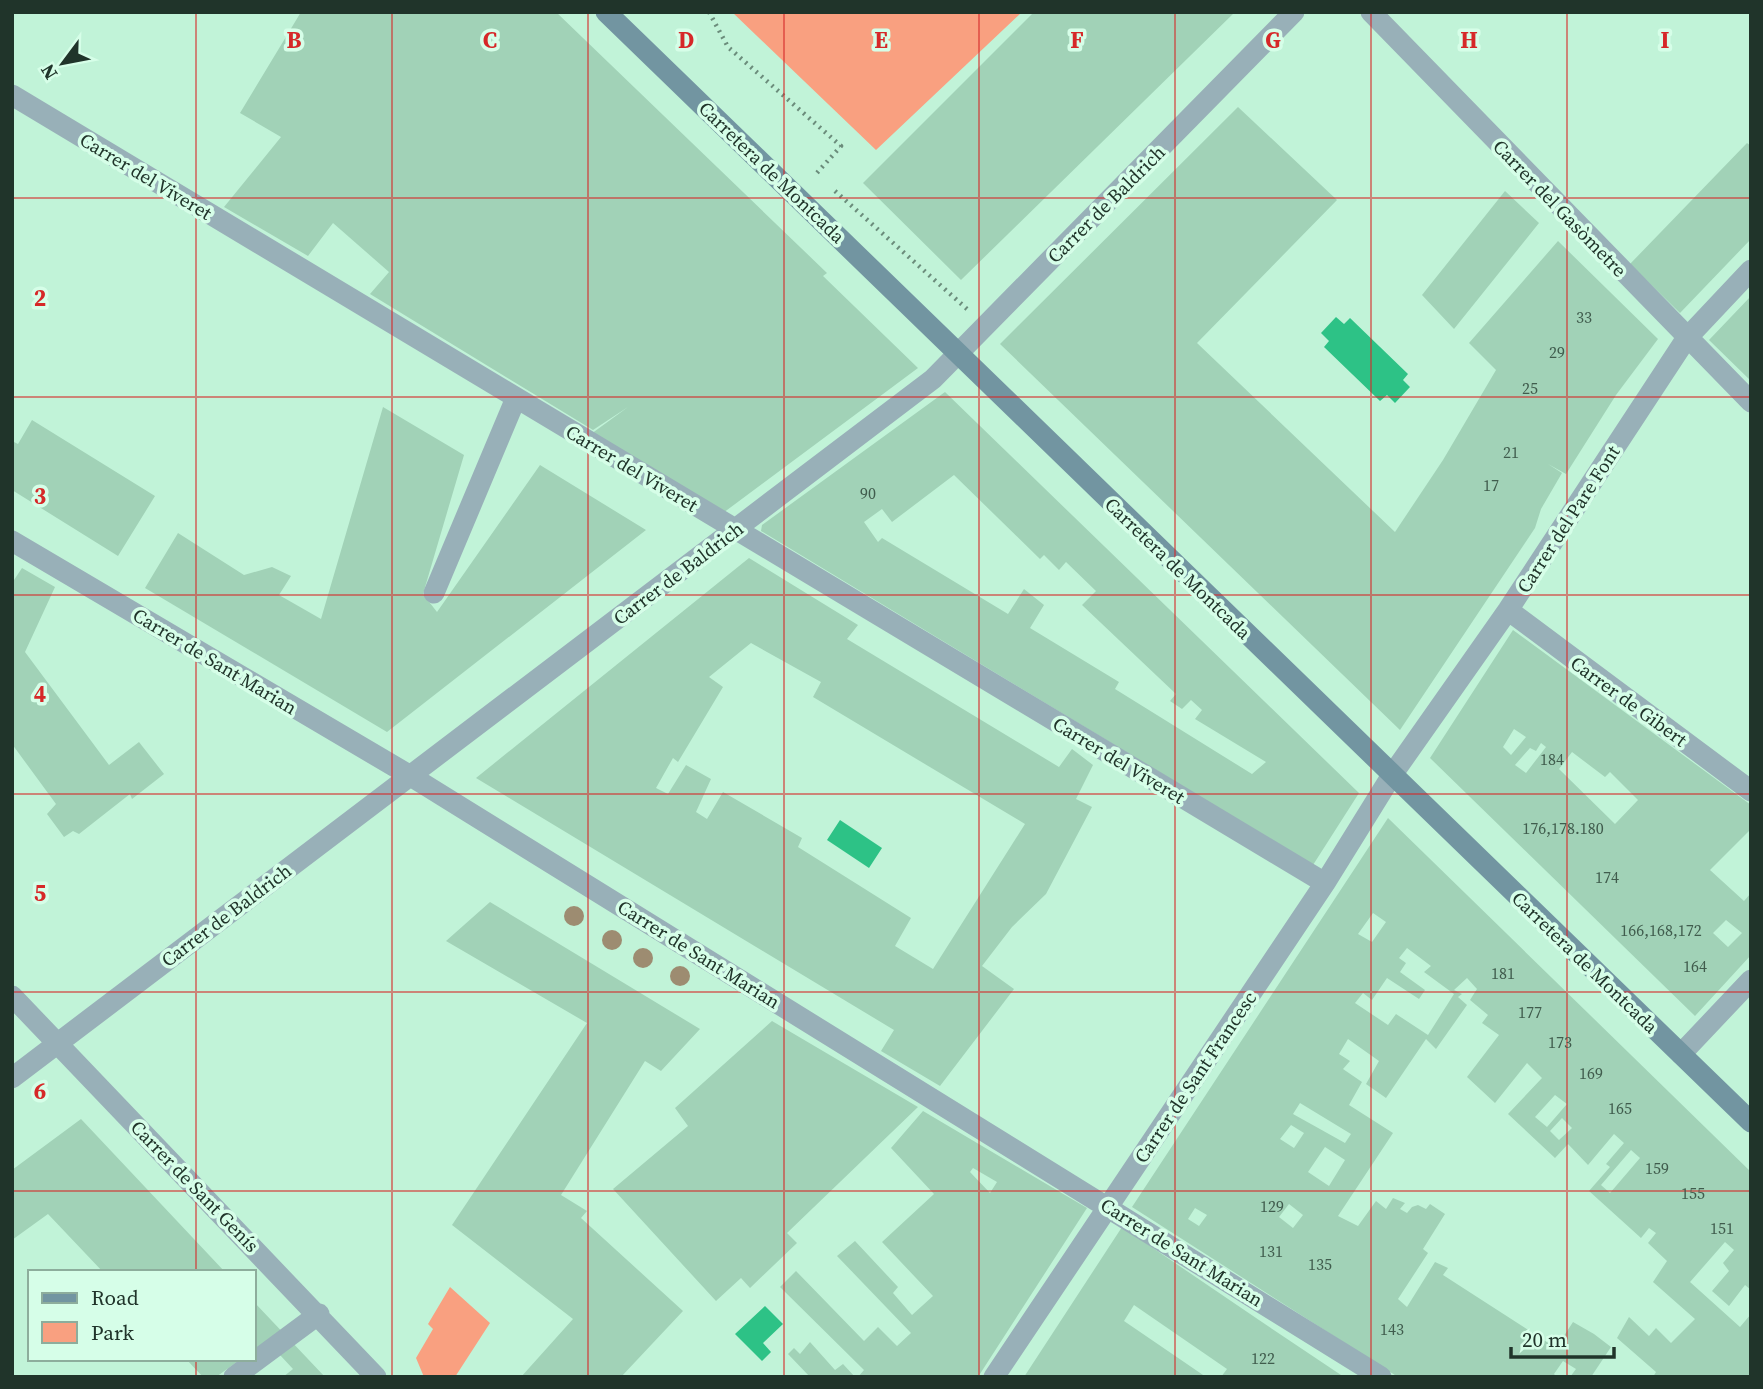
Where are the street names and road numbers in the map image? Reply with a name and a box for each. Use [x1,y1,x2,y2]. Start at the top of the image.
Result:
street label: Carretera de Montcada [693,95,851,249]
street label: Carrer del Viveret [75,126,218,226]
street label: Carrer del Gasòmetre [1488,134,1632,282]
street label: Carrer de Baldrich [1041,139,1171,269]
street label: Carrer del Viveret [561,418,704,518]
street label: Carrer del Pare Font [1511,440,1626,598]
street label: Carretera de Montcada [1099,491,1257,645]
street label: Carrer de Baldrich [608,515,748,631]
street label: Carrer de Sant Marian [128,602,302,720]
street label: Carrer de Gibert [1565,650,1693,753]
street label: Carrer del Viveret [1048,710,1191,810]
street label: Carrer de Baldrich [156,857,296,973]
street label: Carretera de Montcada [1506,885,1664,1039]
street label: Carrer de Sant Marian [613,893,785,1015]
street label: Carrer de Sant Francesc [1128,986,1262,1168]
street label: Carrer de Sant Genís [125,1114,265,1258]
street label: Carrer de Sant Marian [1096,1191,1268,1313]

